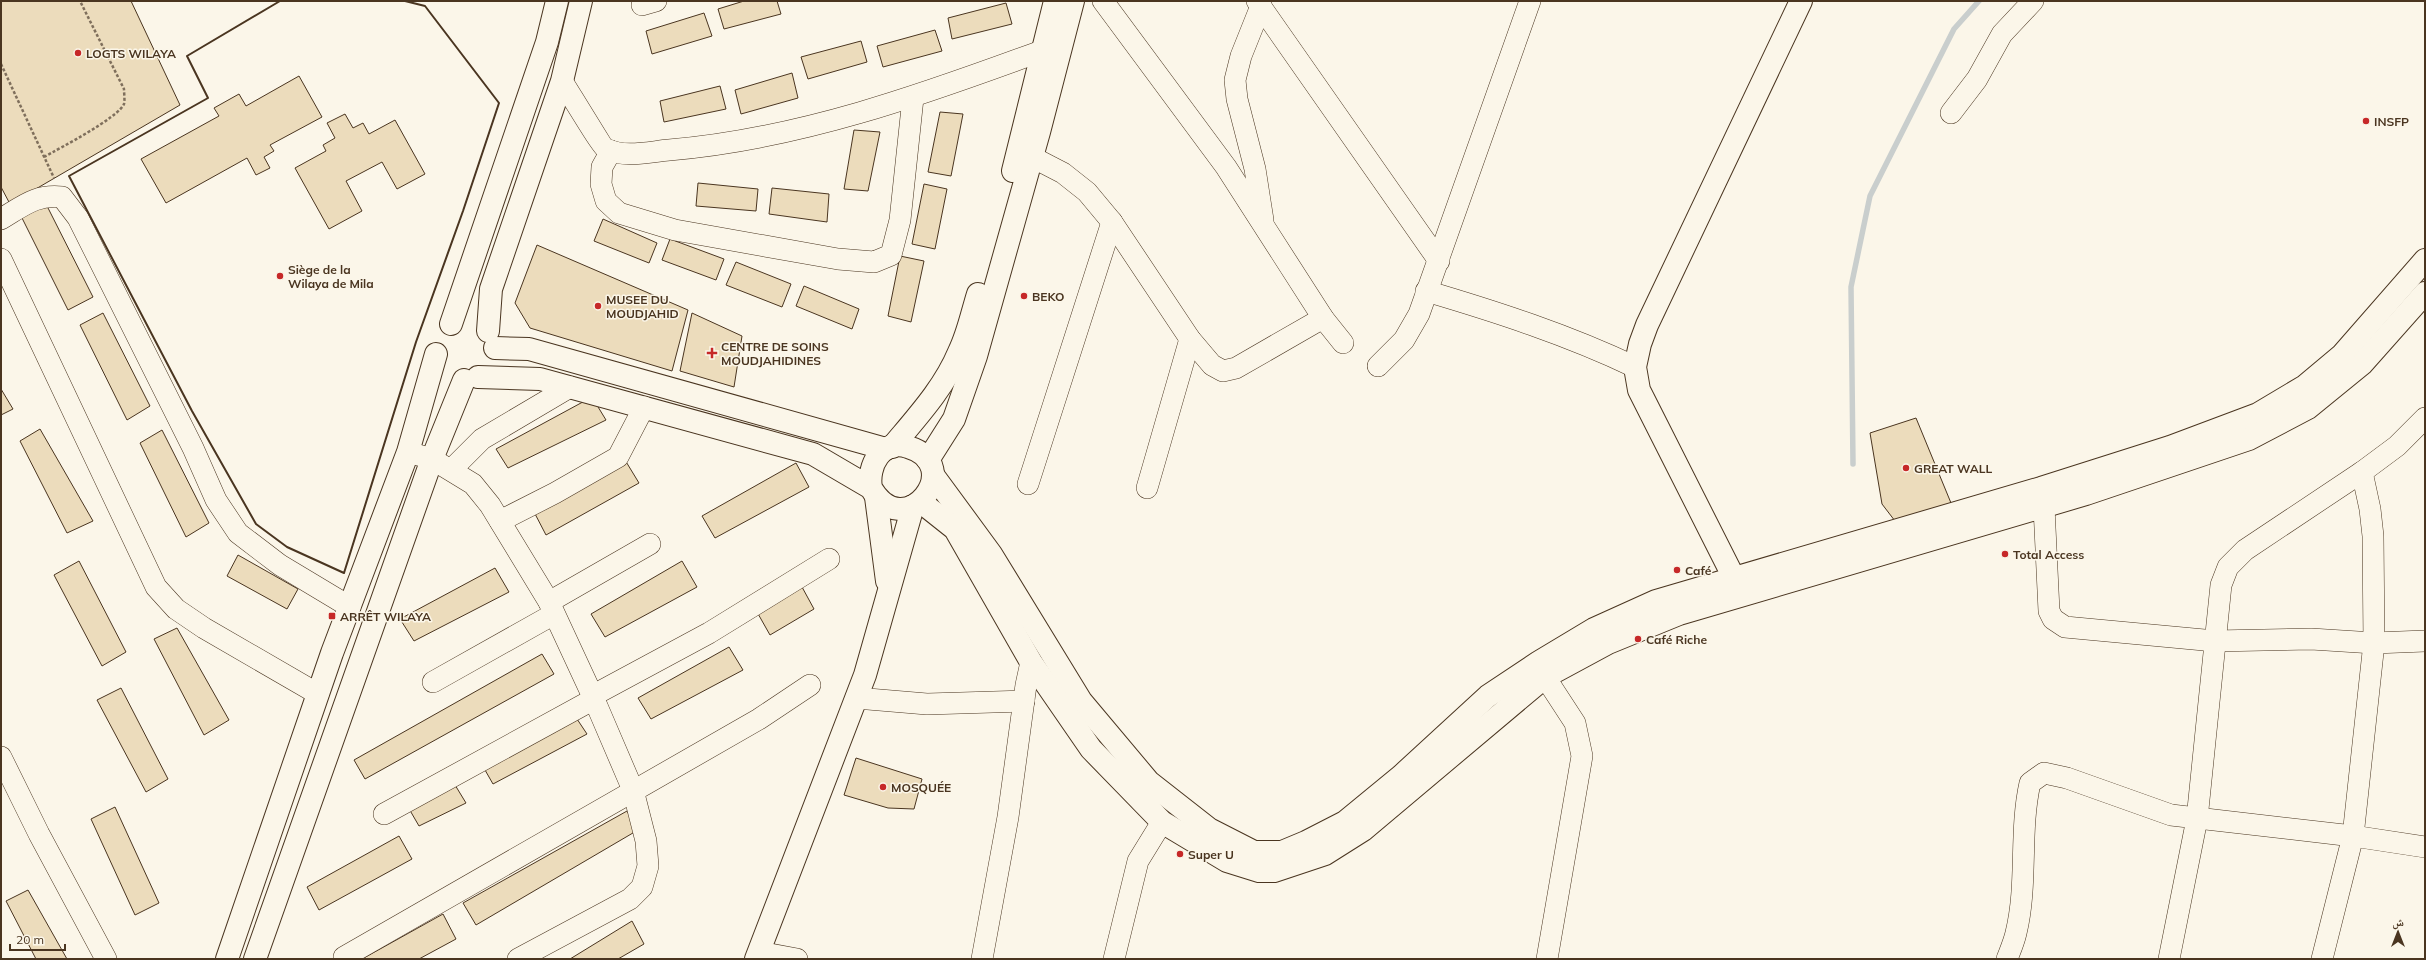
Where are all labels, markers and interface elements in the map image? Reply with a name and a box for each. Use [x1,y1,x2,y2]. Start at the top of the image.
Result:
place label: LOGTS WILAYA [86,46,176,61]
marker: LOGTS WILAYA [73,48,83,58]
place label: INSFP [2374,114,2409,129]
marker: INSFP [2361,116,2371,126]
place label: Siège de la Wilaya de Mila [288,262,374,291]
marker: Siège de la Wilaya de Mila [275,271,285,281]
place label: BEKO [1032,289,1065,304]
marker: BEKO [1019,291,1029,301]
place label: MUSEE DU MOUDJAHID [606,292,679,321]
marker: MUSEE DU MOUDJAHID [593,301,603,311]
place label: CENTRE DE SOINS MOUDJAHIDINES [721,339,829,368]
marker: CENTRE DE SOINS MOUDJAHIDINES [706,347,718,359]
place label: GREAT WALL [1914,461,1993,476]
marker: GREAT WALL [1901,463,1911,473]
place label: Total Access [2013,547,2084,562]
marker: Total Access [2000,549,2010,559]
place label: Café [1685,563,1712,578]
marker: Café [1672,565,1682,575]
place label: ARRÊT WILAYA [340,609,431,624]
marker: ARRÊT WILAYA [327,611,337,621]
place label: Café Riche [1646,632,1707,647]
marker: Café Riche [1633,634,1643,644]
place label: MOSQUÉE [891,780,951,795]
marker: MOSQUÉE [878,782,888,792]
place label: Super U [1188,847,1234,862]
marker: Super U [1175,849,1185,859]
north arrow [2378,912,2418,952]
text: ش [2392,915,2404,930]
scale bar [10,926,65,952]
text: 20 m [16,932,44,947]

